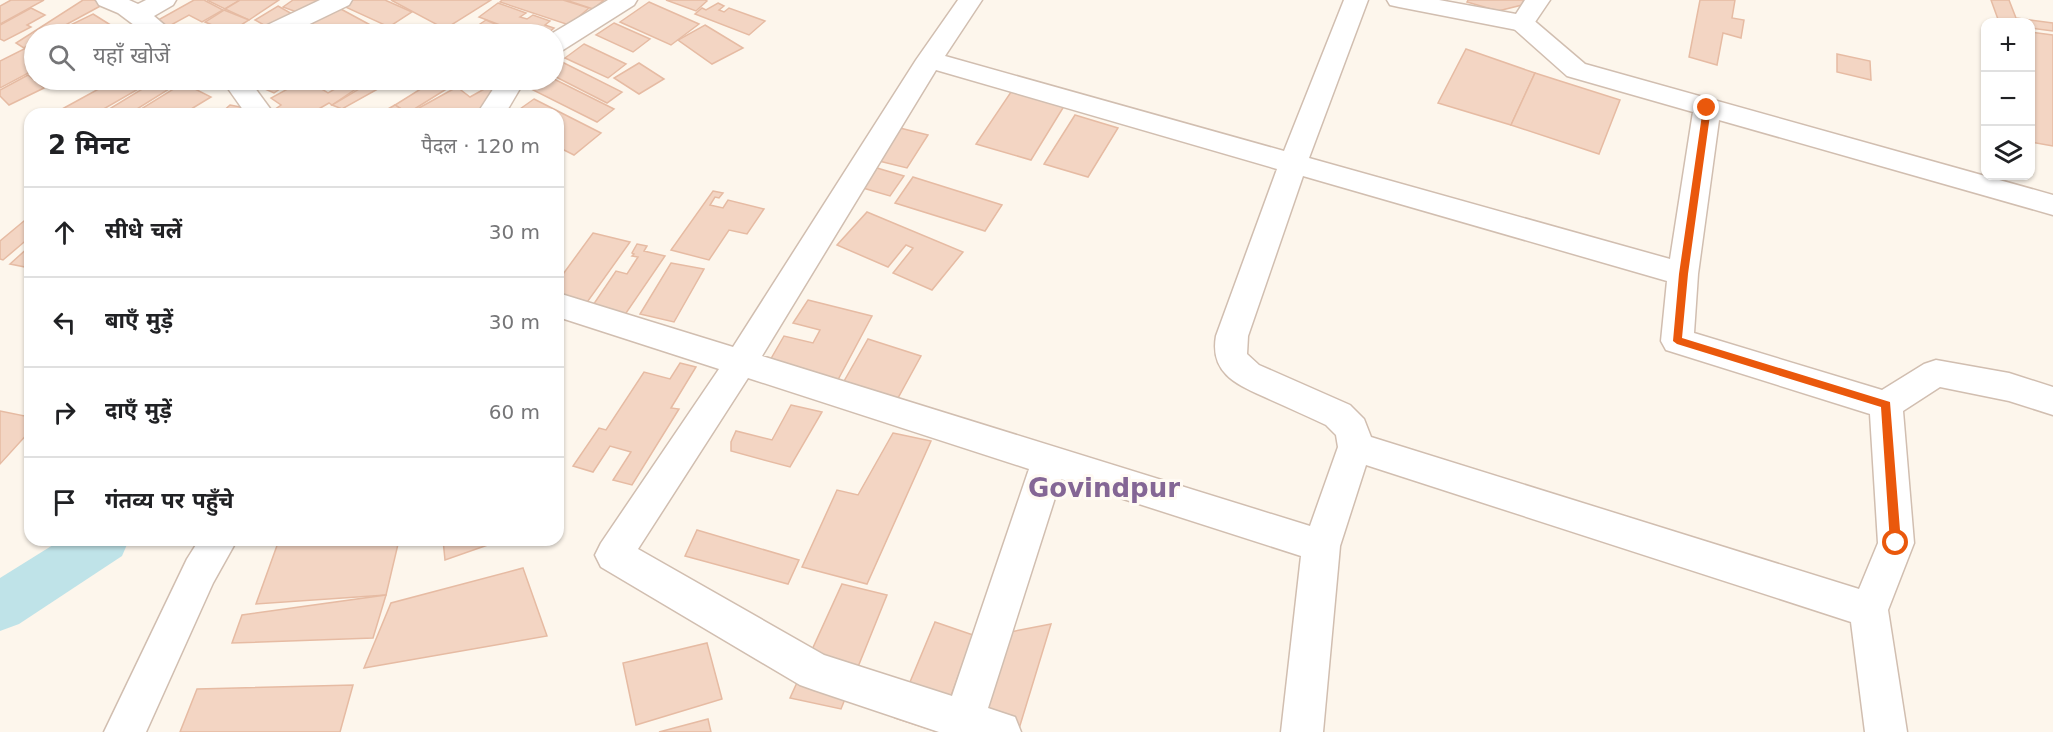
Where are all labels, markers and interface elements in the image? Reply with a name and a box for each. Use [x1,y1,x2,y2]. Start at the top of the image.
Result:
map controls [1981,18,2035,180]
button: + [1981,18,2035,72]
search box [24,24,564,90]
icon: search [45,41,78,74]
text: यहाँ खोजें [93,43,170,68]
button: − [1981,72,2035,126]
route end [1693,94,1719,120]
button: layers [1981,126,2035,180]
text: 2 मिनट [48,130,130,160]
text: पैदल · 120 m [421,134,540,158]
icon: ahead [48,216,81,249]
text: सीधे चलें [105,218,182,243]
text: 30 m [489,220,540,244]
icon: left [48,306,81,339]
text: बाएँ मुड़ें [105,308,173,333]
text: 30 m [489,310,540,334]
icon: right [48,396,81,429]
text: दाएँ मुड़ें [105,398,172,423]
text: 60 m [489,400,540,424]
district label: Govindpur [1028,473,1180,503]
icon: arrive [48,486,81,519]
text: गंतव्य पर पहुँचे [105,488,233,513]
route start [1882,529,1908,555]

